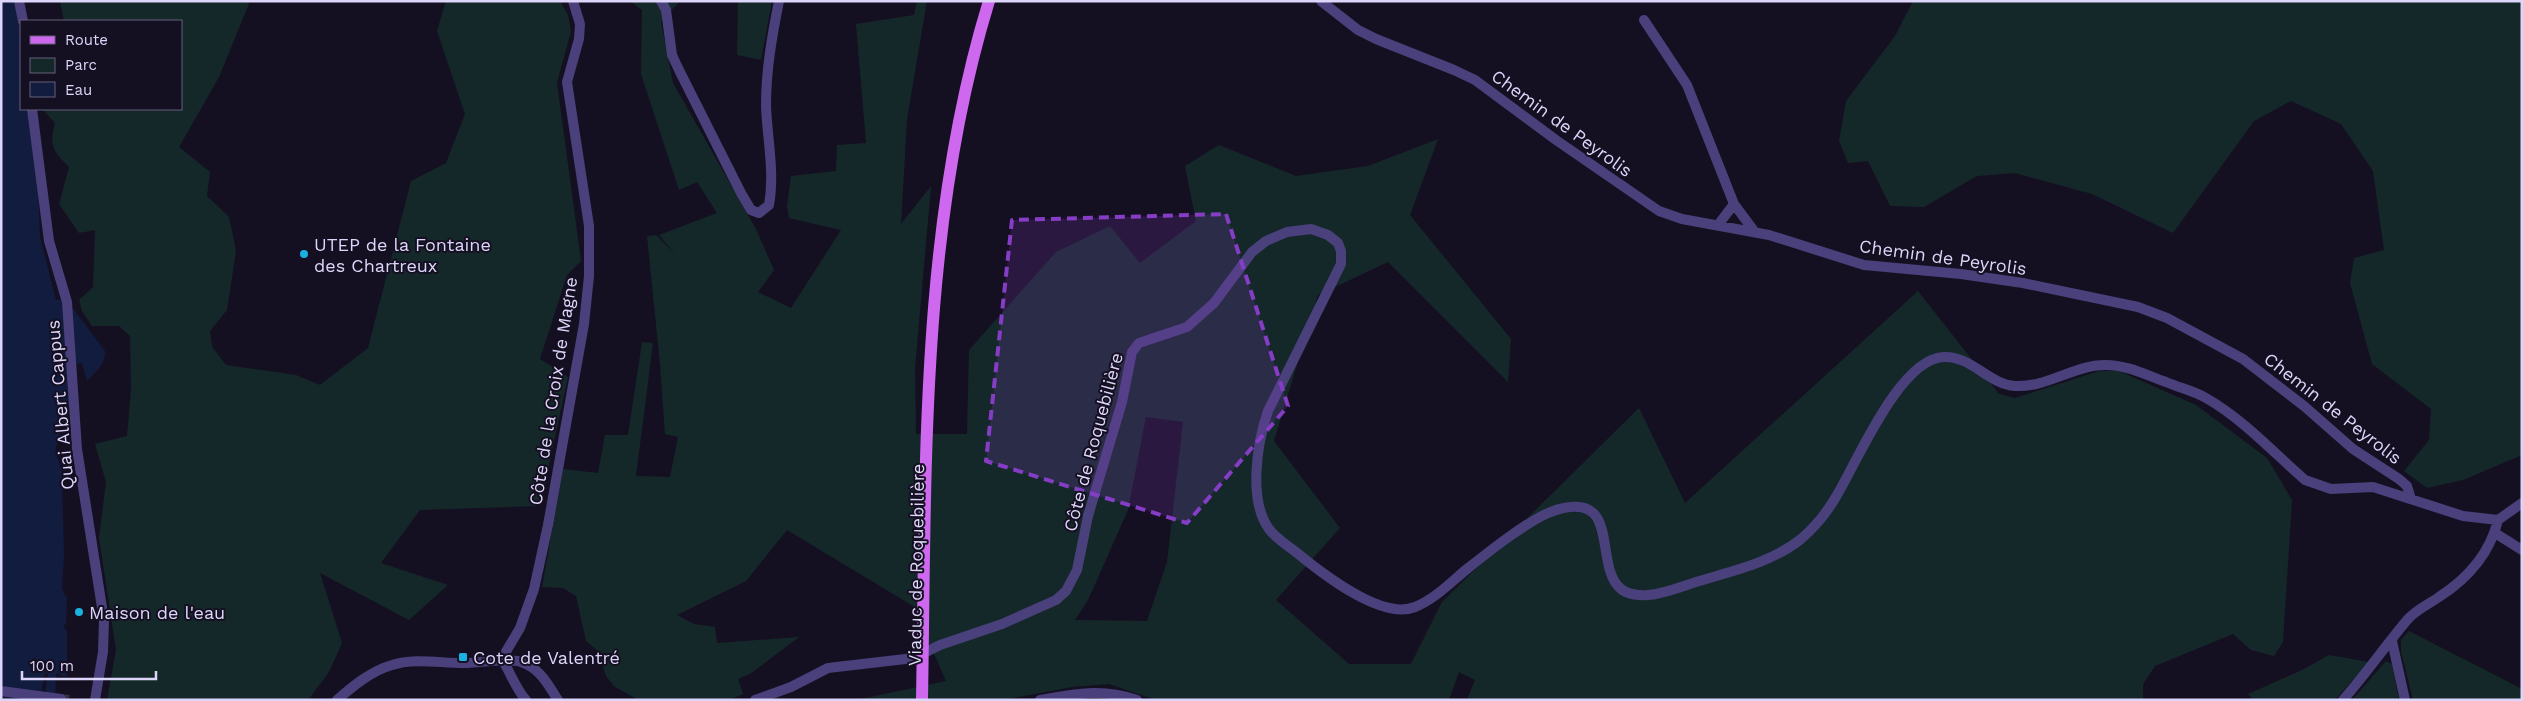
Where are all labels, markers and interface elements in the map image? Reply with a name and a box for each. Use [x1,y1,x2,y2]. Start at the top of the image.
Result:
legend [20,20,182,110]
text: Route [65,31,108,49]
text: Parc [65,56,97,74]
street label: Chemin de Peyrolis [1488,65,1636,181]
text: Eau [65,81,92,99]
place label: UTEP de la Fontaine des Chartreux [314,234,491,276]
street label: Chemin de Peyrolis [1858,235,2028,279]
marker: UTEP de la Fontaine des Chartreux [298,248,310,260]
street label: Côte de la Croix de Magne [525,275,581,507]
street label: Quai Albert Cappus [42,319,78,491]
street label: Chemin de Peyrolis [2260,348,2406,468]
street label: Côte de Roquebilière [1059,350,1127,534]
street label: Viaduc de Roquebilière [904,464,928,666]
place label: Maison de l'eau [89,602,225,623]
marker: Maison de l'eau [73,606,85,618]
place label: Cote de Valentré [473,647,620,668]
scale bar [22,648,156,680]
marker: Cote de Valentré [457,651,469,663]
text: 100 m [30,657,74,675]

